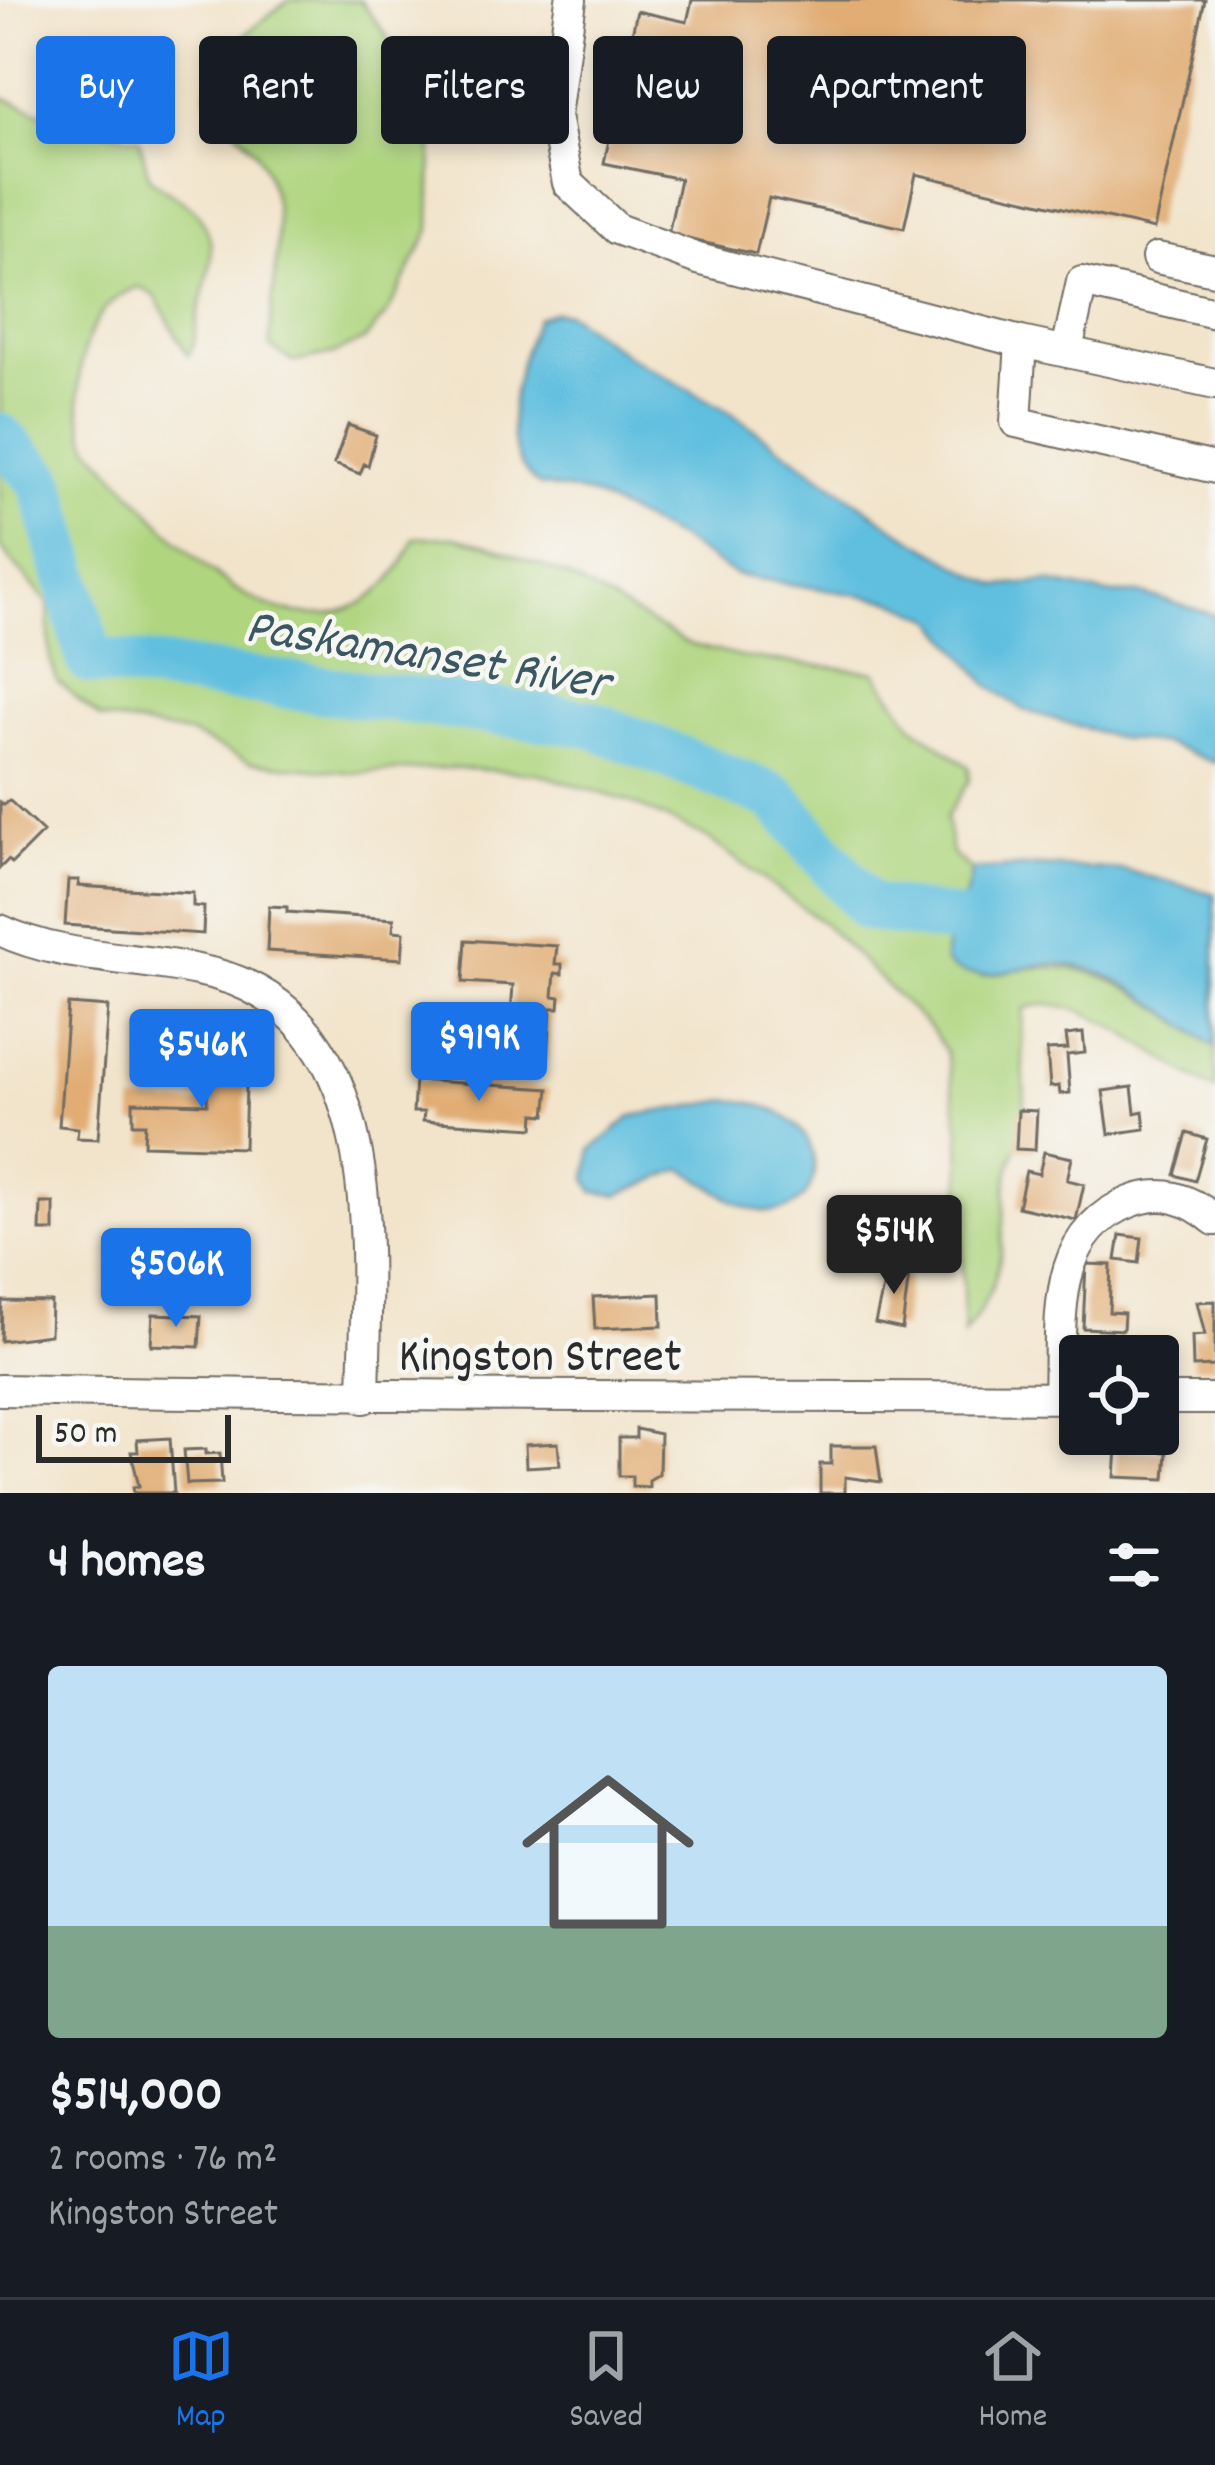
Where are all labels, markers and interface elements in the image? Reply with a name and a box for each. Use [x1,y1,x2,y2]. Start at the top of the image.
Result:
chip: Buy [36,36,175,144]
chip: Rent [199,36,357,144]
chip: Filters [381,36,569,144]
chip: New [593,36,743,144]
chip: Apartment [767,36,1026,144]
water label: Paskamanset River [240,595,619,724]
pin: $919K [395,1002,563,1104]
pin: $546K [118,1009,286,1111]
text: $919K [438,1013,520,1068]
text: $546K [156,1020,248,1075]
pin: $514K [810,1195,978,1297]
text: $514K [854,1206,934,1261]
pin: $506K [92,1228,260,1330]
text: $506K [128,1239,224,1294]
street label: Kingston Street [398,1326,682,1395]
map controls [1059,1335,1179,1455]
button: locate [1059,1335,1179,1455]
scale bar [36,1409,231,1462]
text: 50 m [54,1412,118,1459]
text: 4 homes [48,1529,206,1601]
icon: filters [1101,1532,1167,1598]
icon: home [500,1744,716,1960]
text: $514,000 [48,2062,223,2134]
text: 2 rooms · 76 m² [48,2134,277,2189]
text: Kingston Street [48,2189,278,2244]
tab: Map [168,2323,234,2442]
tab: Saved [569,2323,643,2442]
tab: Home [978,2323,1047,2442]

